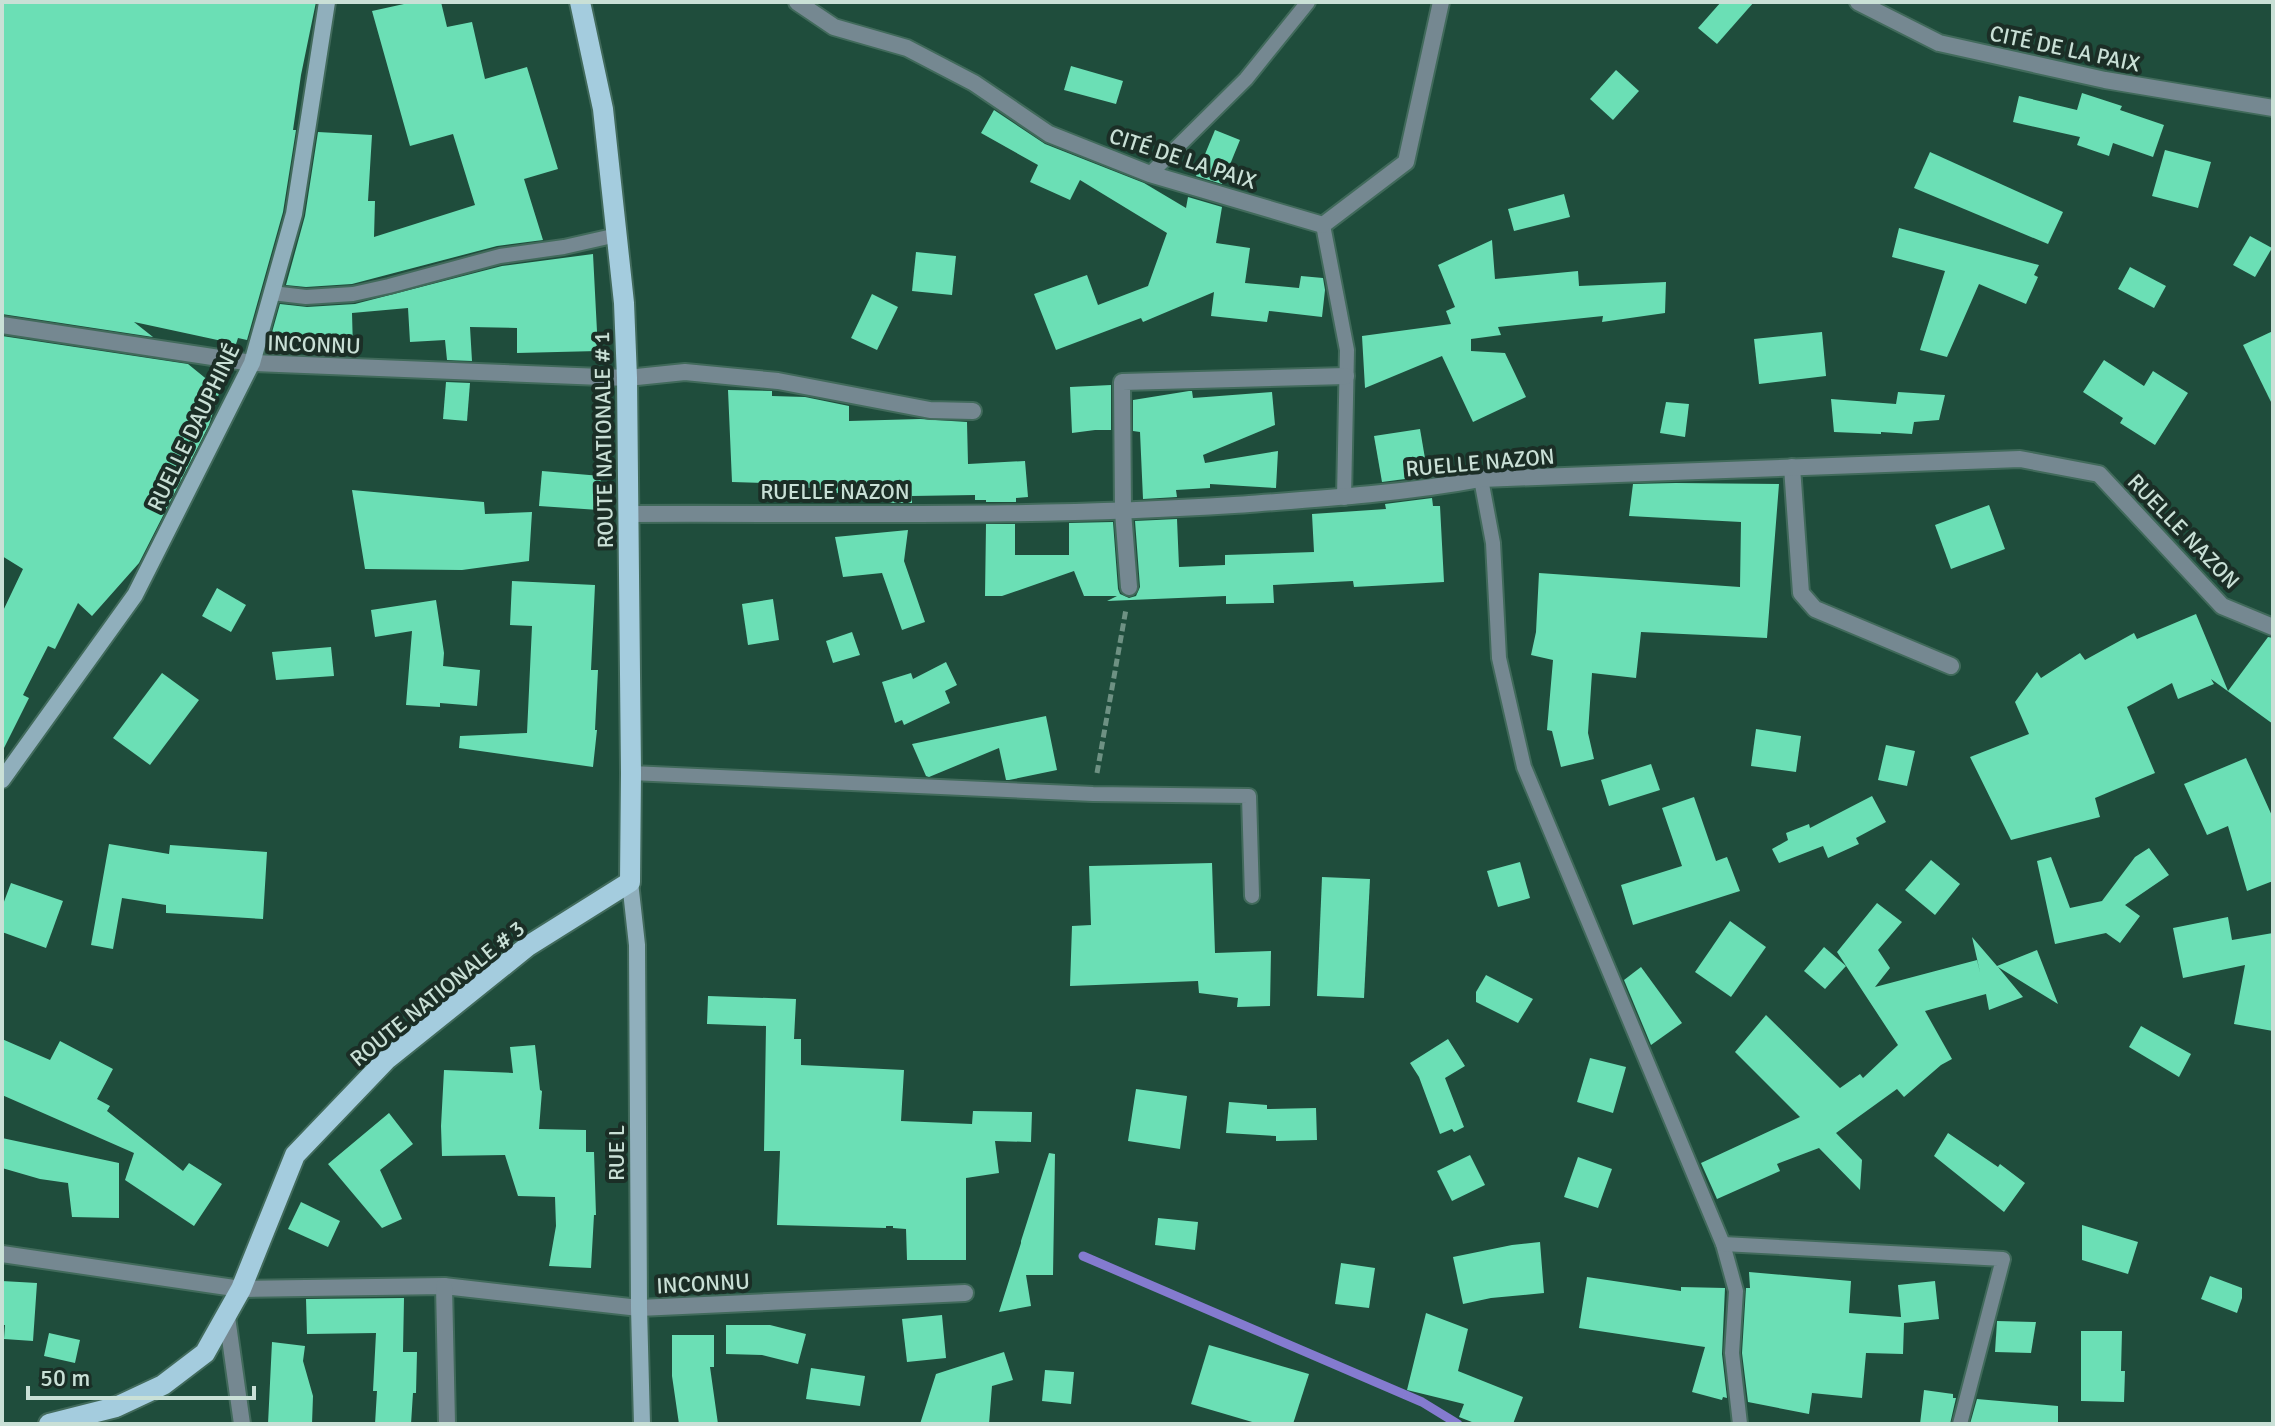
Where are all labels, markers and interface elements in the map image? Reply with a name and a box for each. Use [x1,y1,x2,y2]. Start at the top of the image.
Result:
street label: CITÉ DE LA PAIX [1987,19,2143,78]
street label: CITÉ DE LA PAIX [1106,122,1260,195]
street label: INCONNU [267,329,361,360]
street label: ROUTE NATIONALE # 1 [588,331,619,549]
street label: RUELLE DAUPHINÉ [141,339,246,515]
street label: RUELLE NAZON [1404,443,1556,482]
street label: RUELLE NAZON [2122,468,2245,595]
street label: RUELLE NAZON [760,478,910,505]
street label: ROUTE NATIONALE # 3 [345,915,530,1072]
street label: RUE L [603,1125,630,1181]
street label: INCONNU [656,1268,750,1299]
scale bar [28,1350,254,1400]
text: 50 m [40,1363,90,1393]

